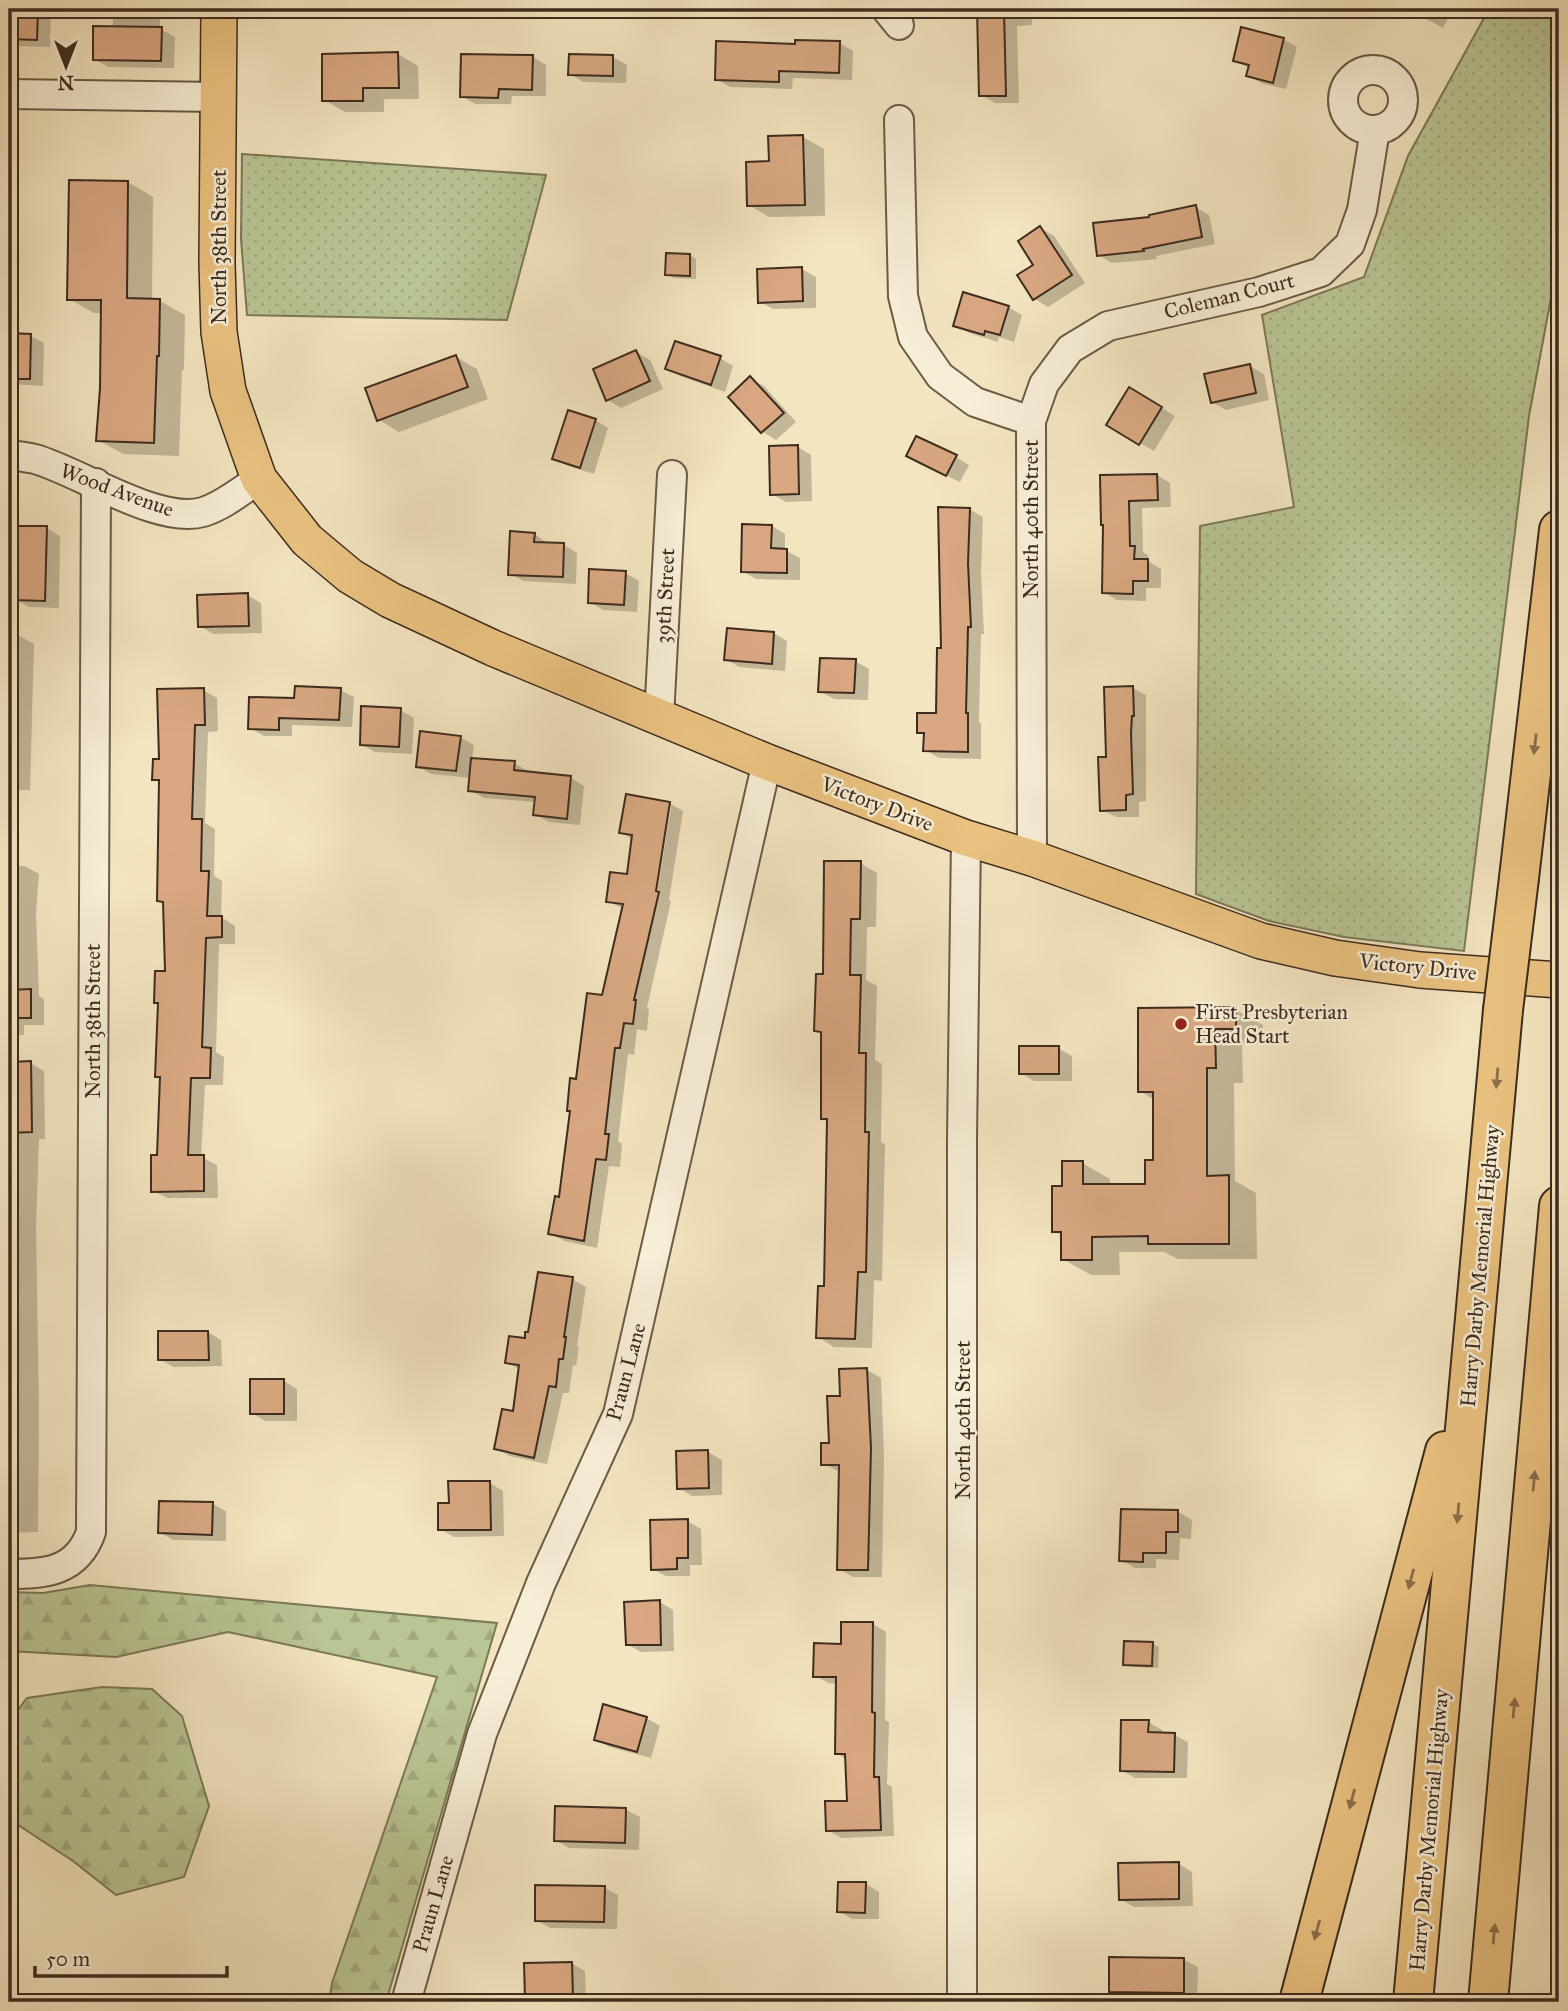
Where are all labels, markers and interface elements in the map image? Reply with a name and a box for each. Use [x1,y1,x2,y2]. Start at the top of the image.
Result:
north arrow [32,32,102,102]
text: N [58,71,74,94]
street label: North 38th Street [206,169,232,324]
street label: Coleman Court [1161,267,1297,325]
street label: North 40th Street [1018,439,1044,599]
street label: Wood Avenue [57,457,177,523]
street label: 39th Street [650,547,681,644]
one-way arrow [1529,733,1540,755]
street label: Victory Drive [816,770,937,837]
street label: North 38th Street [80,943,106,1098]
street label: Victory Drive [1357,948,1478,986]
place label: First Presbyterian Head Start [1195,999,1348,1049]
marker: First Presbyterian Head Start [1173,1016,1189,1032]
one-way arrow [1491,1067,1502,1089]
street label: Harry Darby Memorial Highway [1455,1123,1505,1408]
street label: Praun Lane [600,1320,652,1424]
street label: North 40th Street [950,1340,976,1500]
one-way arrow [1529,1470,1540,1492]
one-way arrow [1452,1502,1463,1524]
one-way arrow [1405,1569,1415,1590]
street label: Harry Darby Memorial Highway [1404,1687,1454,1972]
one-way arrow [1509,1696,1520,1718]
one-way arrow [1346,1788,1357,1810]
street label: Praun Lane [407,1852,459,1956]
one-way arrow [1311,1920,1322,1942]
one-way arrow [1489,1923,1500,1945]
scale bar [35,1934,228,1978]
text: 50 m [46,1946,91,1972]

